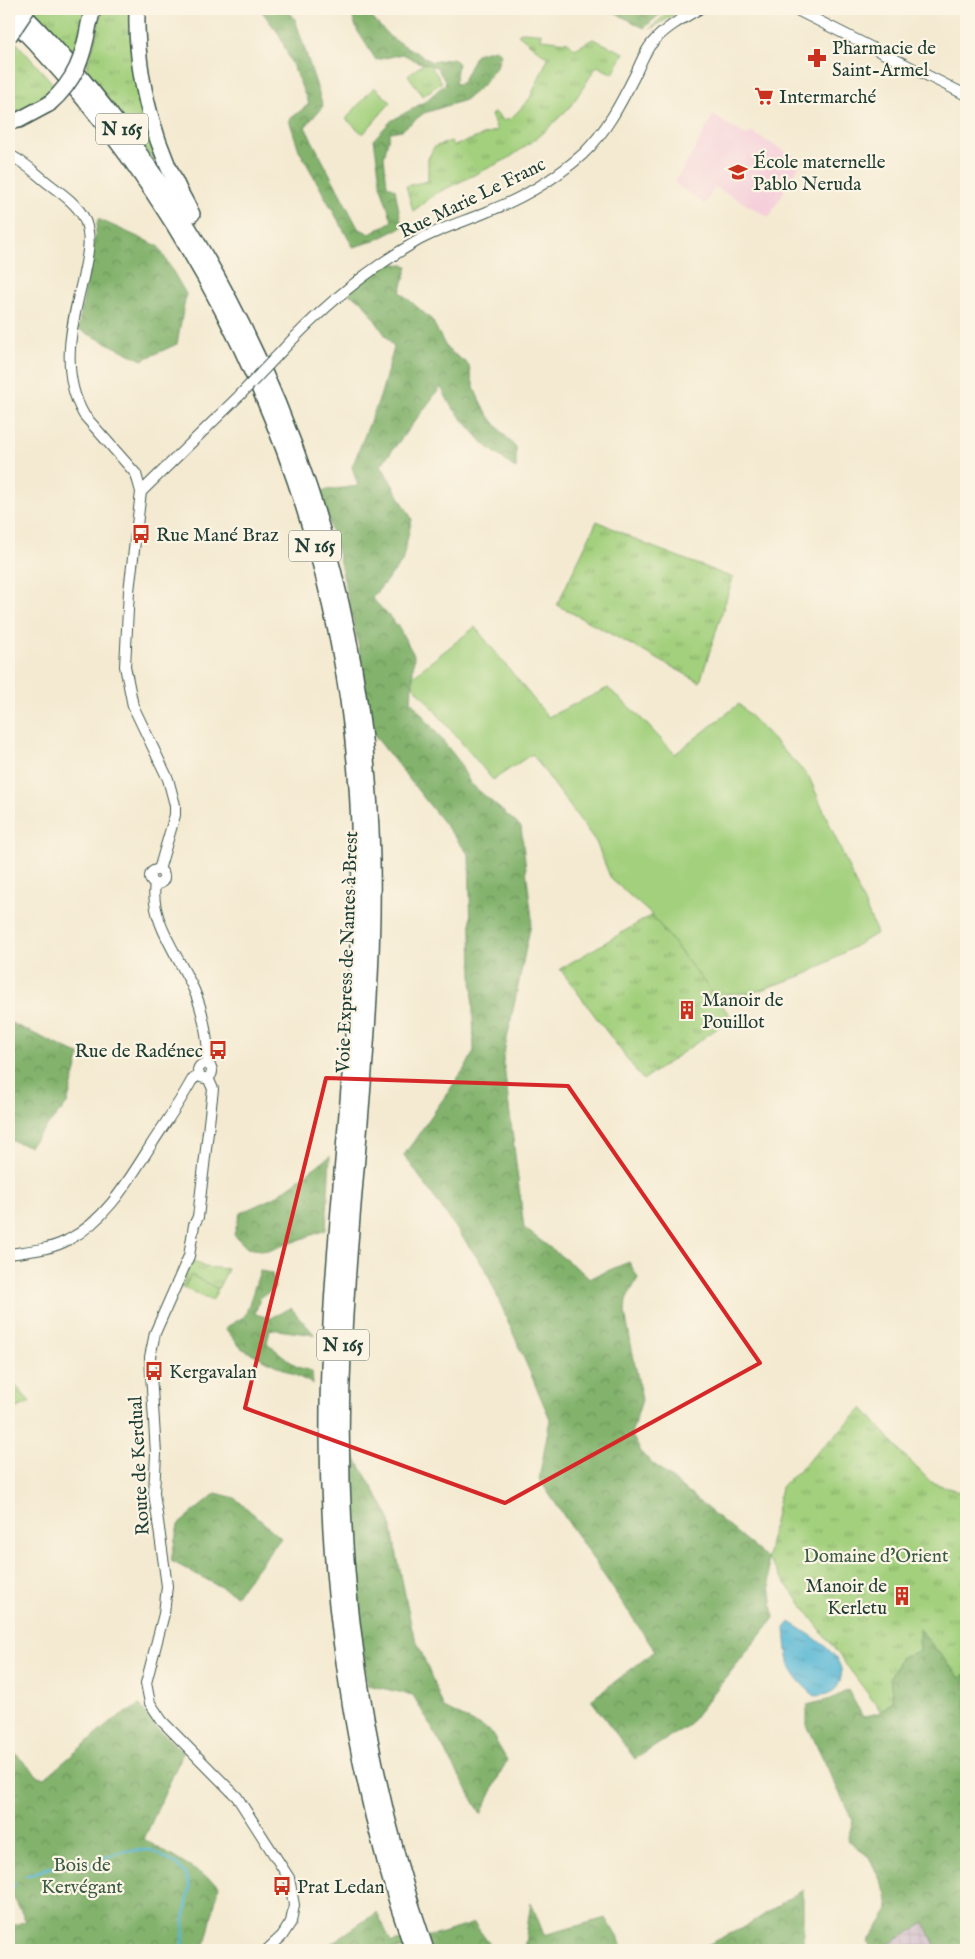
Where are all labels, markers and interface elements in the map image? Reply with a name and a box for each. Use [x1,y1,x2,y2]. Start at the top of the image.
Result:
place label: Pharmacie de Saint-Armel [832,37,936,83]
pharmacy icon: Pharmacie de Saint-Armel [806,47,828,69]
supermarket icon: Intermarché [753,85,775,107]
place label: Intermarché [779,86,877,110]
road number: N 165 [96,114,148,144]
place label: École maternelle Pablo Neruda [753,150,886,197]
street label: Rue Marie Le Franc [396,153,550,245]
school or university icon: École maternelle Pablo Neruda [727,161,749,183]
bus stop icon: Rue Mané Braz [130,523,152,545]
place label: Rue Mané Braz [156,524,279,548]
road number: N 165 [289,530,341,562]
street label: Voie Express de Nantes à Brest [332,830,364,1075]
place label: Manoir de Pouillot [702,989,784,1035]
building icon: Manoir de Pouillot [676,999,698,1021]
bus stop icon: Rue de Radénec [207,1039,229,1061]
place label: Rue de Radénec [74,1040,203,1064]
road number: N 165 [317,1330,369,1360]
bus stop icon: Kergavalan [143,1360,165,1382]
place label: Kergavalan [169,1361,257,1385]
street label: Route de Kerdual [124,1395,156,1536]
park label: Domaine d'Orient [804,1545,949,1569]
place label: Manoir de Kerletu [806,1575,887,1621]
building icon: Manoir de Kerletu [891,1585,913,1607]
park label: Bois de Kervégant [41,1854,123,1900]
bus stop icon: Prat Ledan [271,1875,293,1897]
place label: Prat Ledan [297,1876,385,1900]

